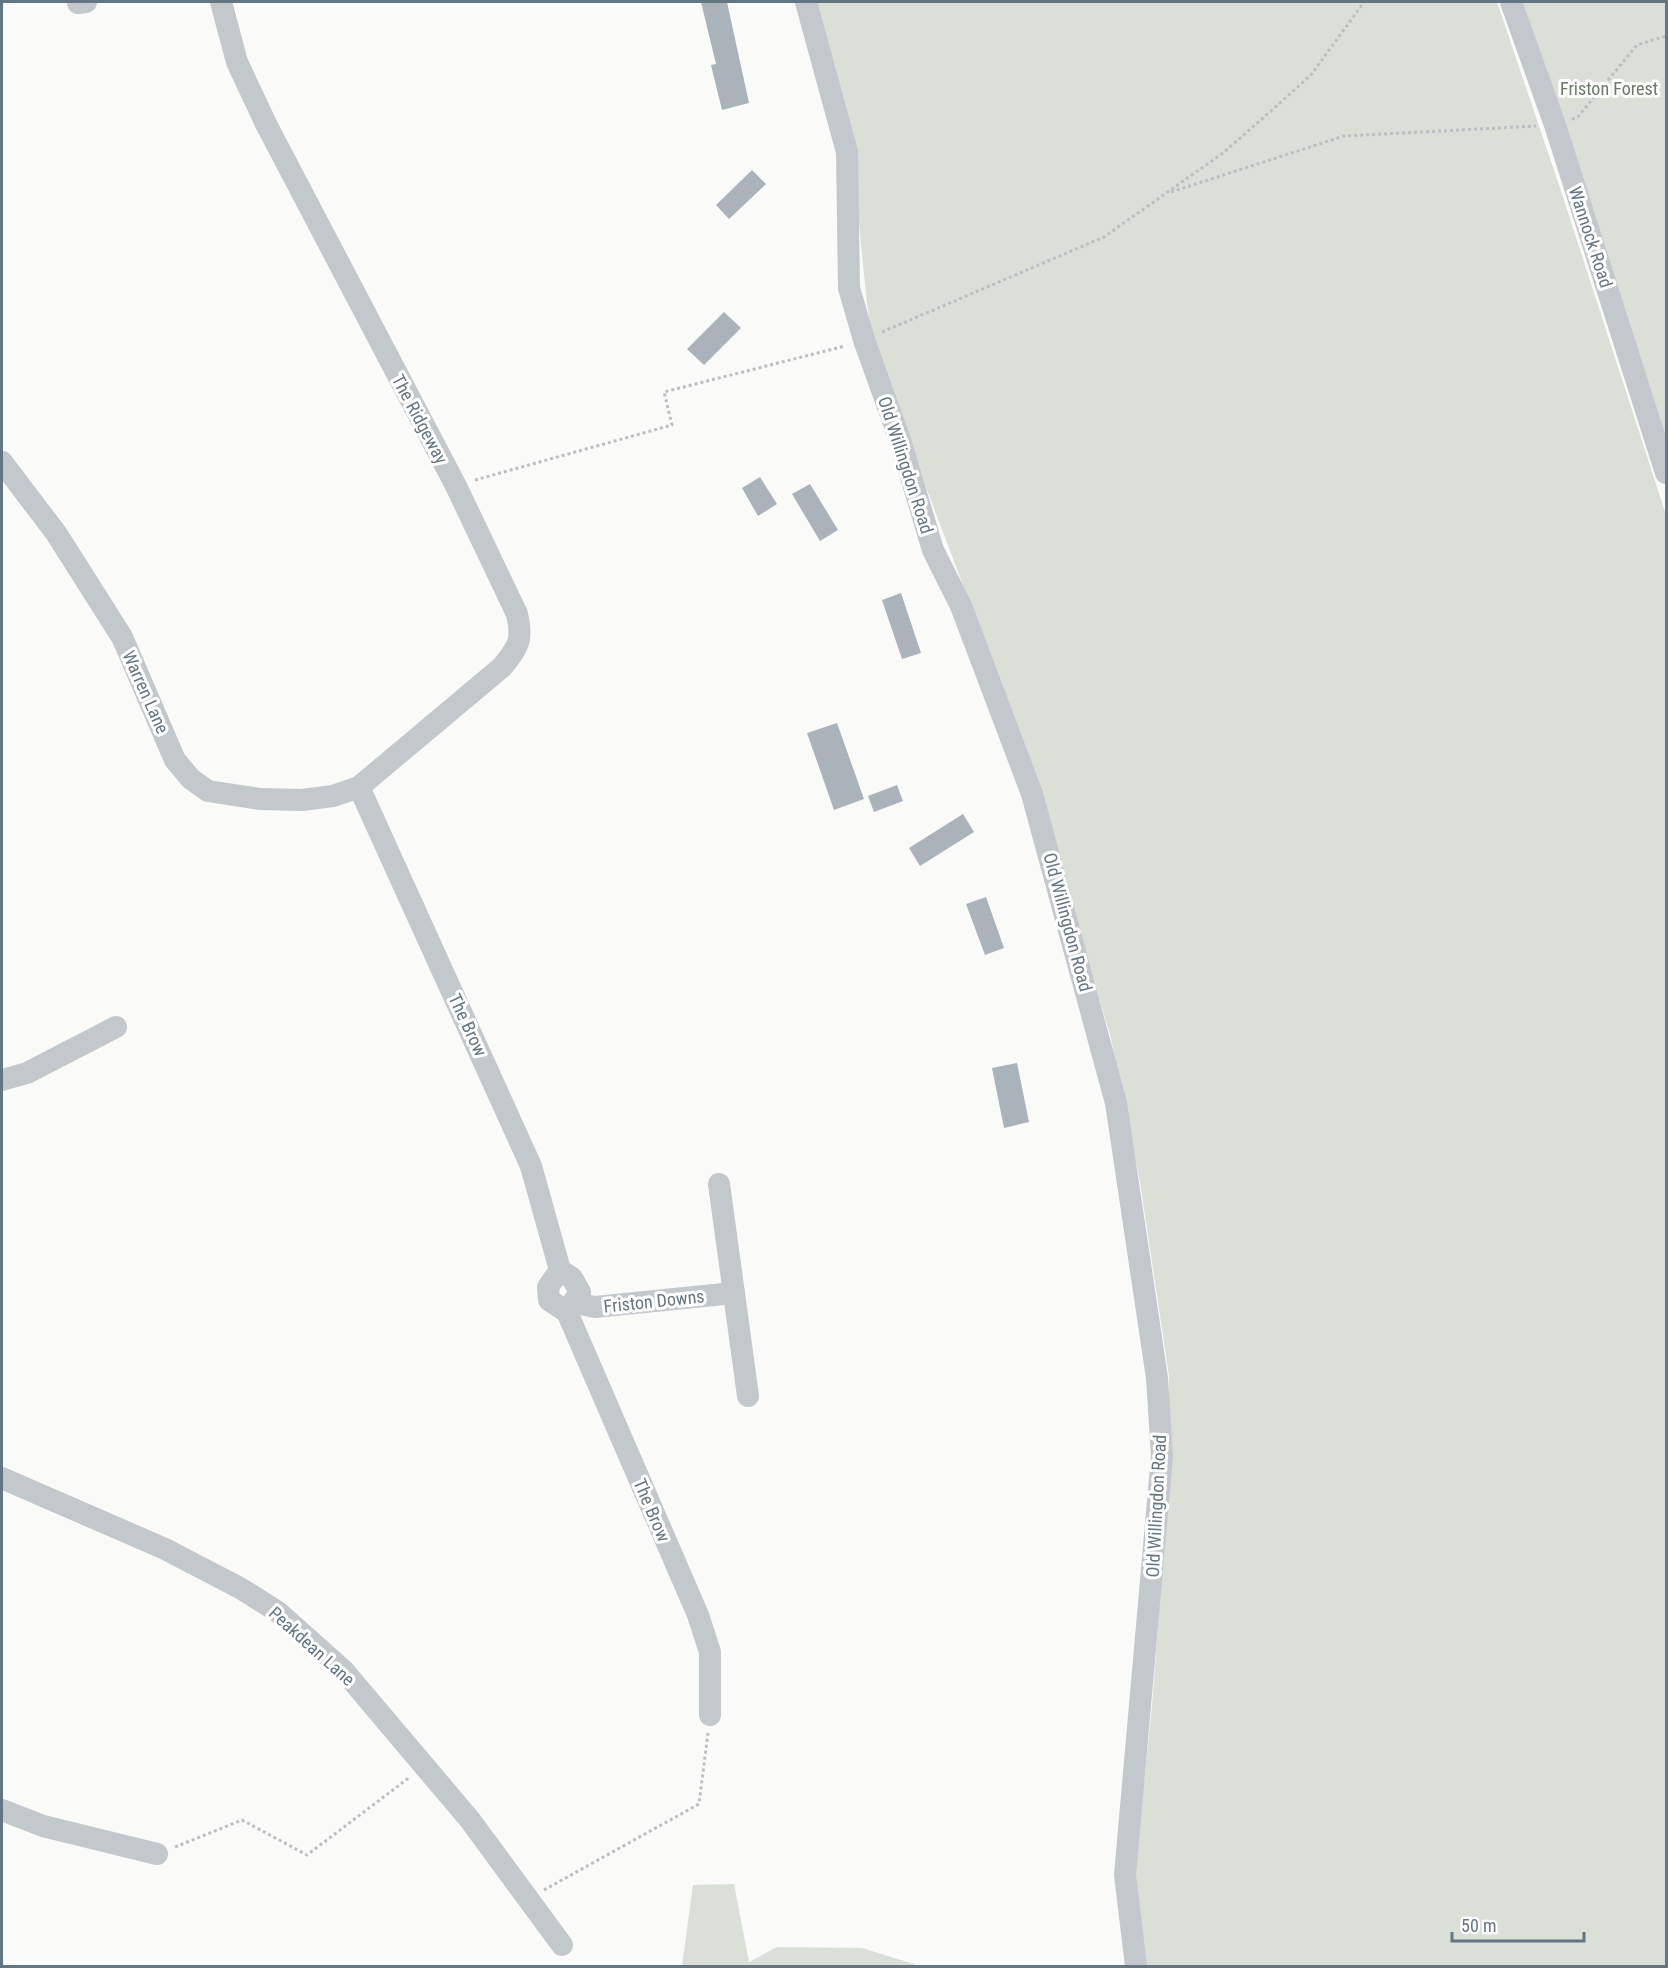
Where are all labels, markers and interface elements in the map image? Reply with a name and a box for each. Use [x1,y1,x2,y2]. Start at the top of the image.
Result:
park label: Friston Forest [1560,78,1658,99]
street label: Wannock Road [1565,184,1617,290]
street label: The Ridgeway [388,371,453,468]
street label: Old Willingdon Road [874,394,938,536]
street label: Warren Lane [118,647,174,737]
street label: Old Willingdon Road [1039,850,1097,994]
street label: The Brow [444,990,492,1060]
street label: Friston Downs [603,1285,705,1317]
street label: Old Willingdon Road [1142,1434,1170,1578]
street label: The Brow [629,1475,675,1545]
street label: Peakdean Lane [265,1602,359,1690]
scale bar [1452,1905,1584,1943]
text: 50 m [1461,1915,1496,1936]

